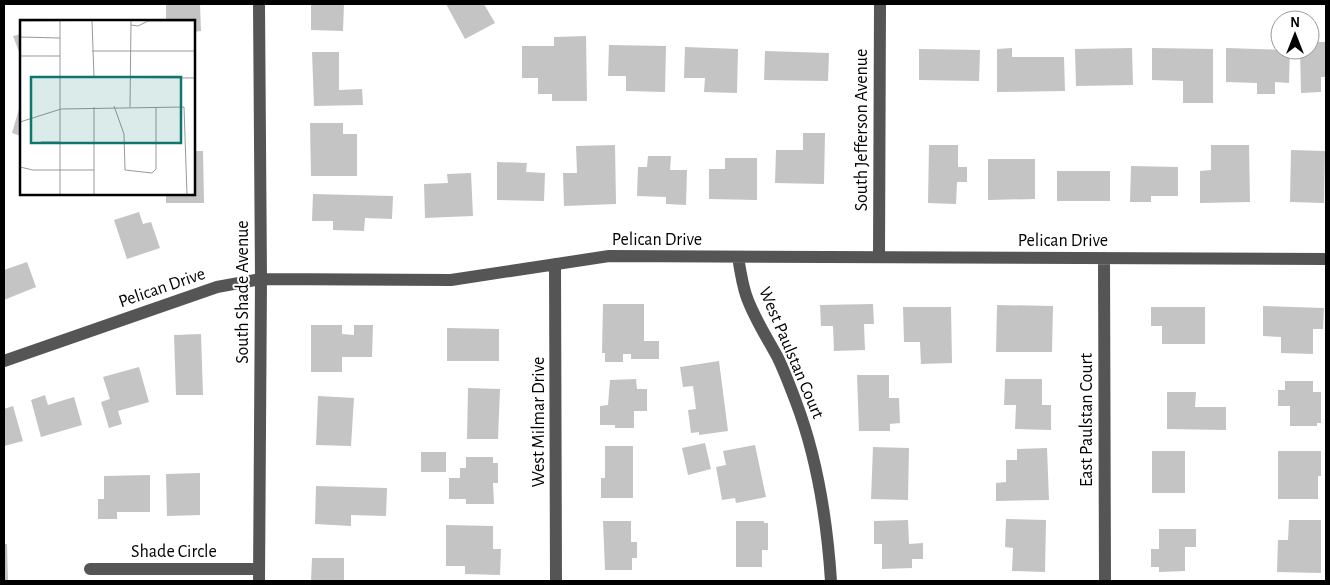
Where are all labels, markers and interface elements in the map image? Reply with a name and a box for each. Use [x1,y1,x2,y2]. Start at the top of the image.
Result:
north arrow [1270,10,1320,60]
text: N [1290,16,1300,30]
inset map [20,20,195,195]
street label: South Jefferson Avenue [853,49,871,211]
street label: South Shade Avenue [234,220,252,364]
street label: Pelican Drive [612,231,702,249]
street label: Pelican Drive [1018,232,1108,250]
street label: Pelican Drive [116,265,208,311]
street label: West Paulstan Court [755,285,827,422]
street label: East Paulstan Court [1078,353,1096,487]
street label: West Milmar Drive [530,357,548,487]
street label: Shade Circle [131,543,217,561]

